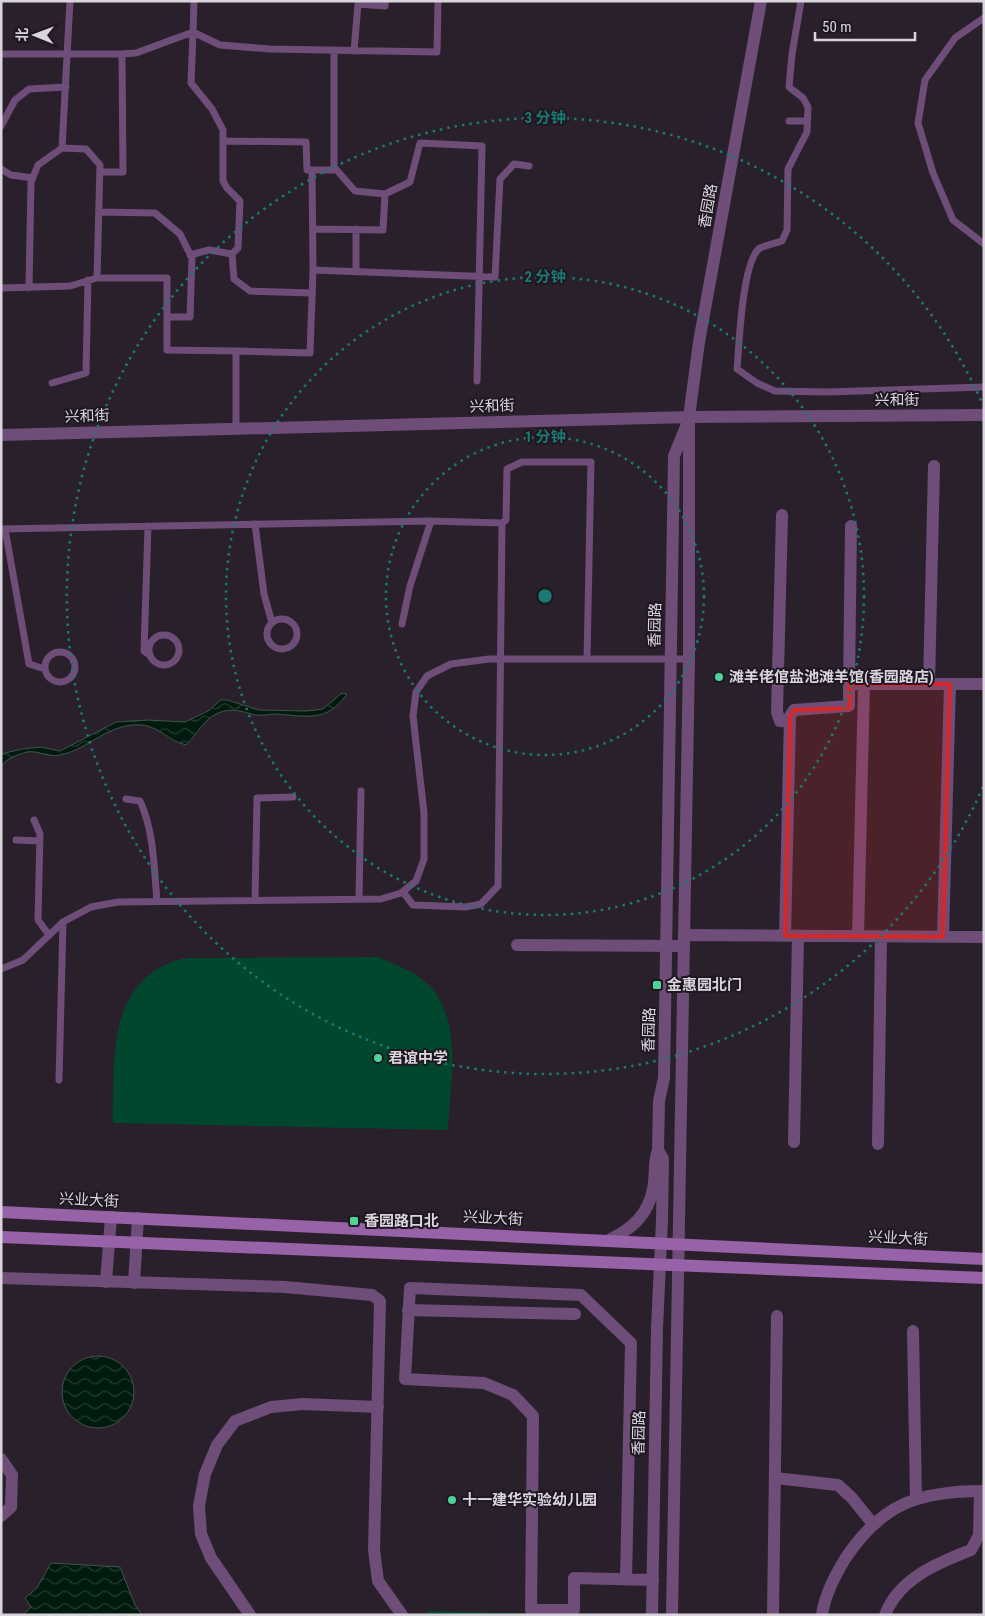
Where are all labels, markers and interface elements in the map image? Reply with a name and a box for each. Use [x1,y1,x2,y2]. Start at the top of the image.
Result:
north arrow [10,10,60,60]
scale bar [815,10,915,42]
text: 50 m [822,18,852,36]
text: 北 [14,28,30,42]
text: 3 分钟 [524,109,566,127]
street label: 香园路 [695,182,721,230]
text: 2 分钟 [524,268,566,286]
street label: 兴和街 [874,391,920,409]
street label: 兴和街 [469,396,515,416]
street label: 兴和街 [64,406,110,426]
text: 1 分钟 [524,428,566,446]
centre of rings [536,587,554,605]
street label: 香园路 [646,602,664,648]
place label: 滩羊佬倌盐池滩羊馆(香园路店) [729,668,934,686]
marker: 滩羊佬倌盐池滩羊馆(香园路店) [713,671,725,683]
place label: 金惠园北门 [667,976,742,994]
marker: 金惠园北门 [651,979,663,991]
street label: 香园路 [640,1007,658,1053]
place label: 君谊中学 [388,1049,448,1067]
marker: 君谊中学 [372,1052,384,1064]
street label: 兴业大街 [59,1189,119,1211]
street label: 兴业大街 [463,1207,523,1229]
place label: 香园路口北 [364,1212,439,1230]
marker: 香园路口北 [348,1215,360,1227]
street label: 兴业大街 [868,1227,928,1249]
street label: 香园路 [630,1410,648,1456]
place label: 十一建华实验幼儿园 [462,1491,597,1509]
marker: 十一建华实验幼儿园 [446,1494,458,1506]

